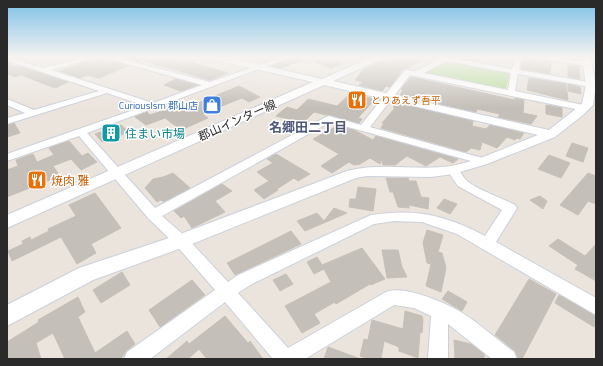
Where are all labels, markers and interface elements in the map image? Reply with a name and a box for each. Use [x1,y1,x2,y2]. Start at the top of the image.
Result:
restaurant icon: とりあえず吾平 [346,89,368,111]
place label: とりあえず吾平 [371,93,441,108]
street label: 郡山インター線 [195,94,279,146]
shop icon: CuriousIsm 郡山店 [201,94,223,116]
place label: CuriousIsm 郡山店 [119,98,198,113]
district label: 名郷田二丁目 [269,117,347,137]
building icon: 住まい市場 [100,122,122,144]
place label: 住まい市場 [125,124,185,143]
restaurant icon: 焼肉 雅 [26,169,48,191]
place label: 焼肉 雅 [51,171,90,190]

